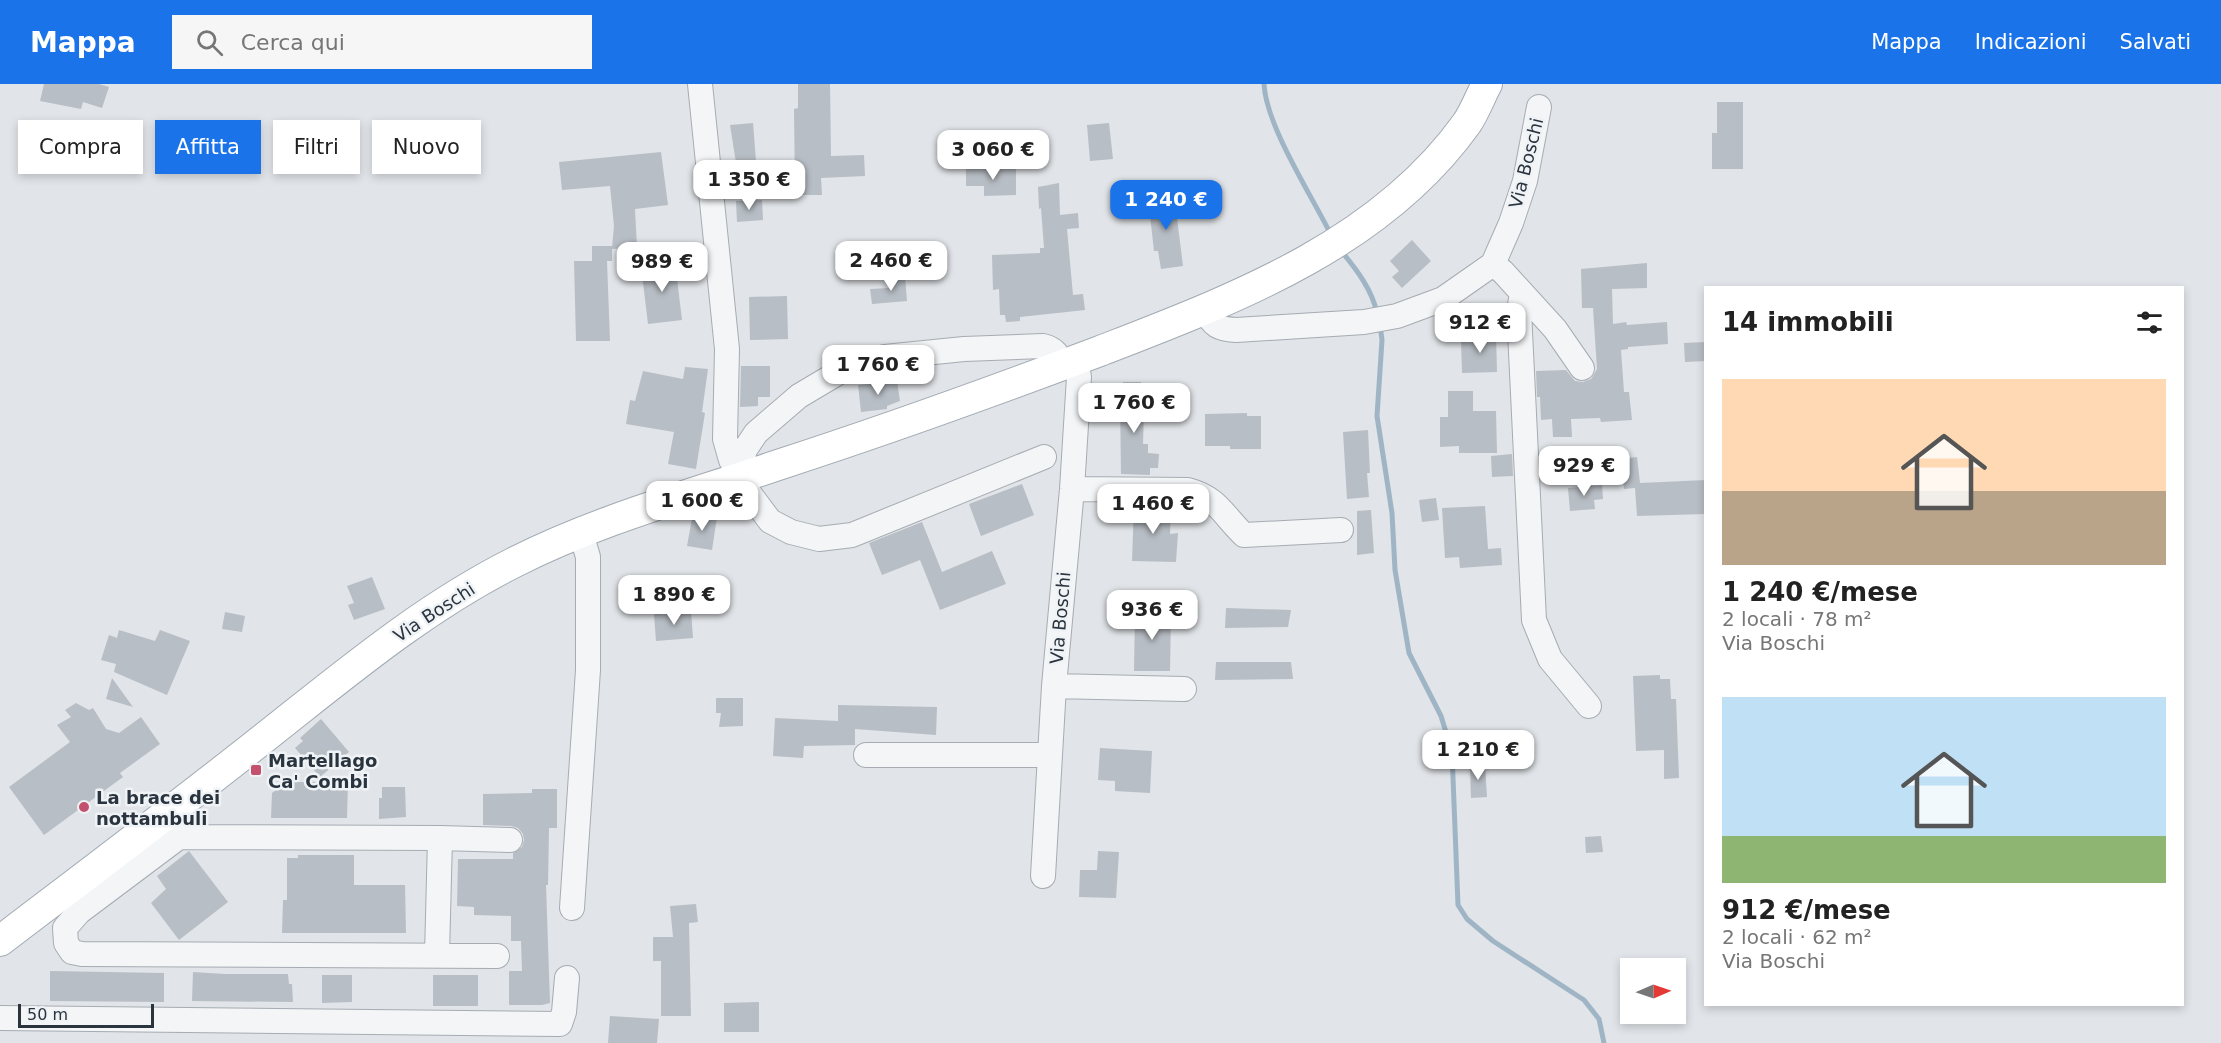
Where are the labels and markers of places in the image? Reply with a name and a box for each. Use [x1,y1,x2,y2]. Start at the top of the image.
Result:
pin: 3 060 € [938,130,1048,181]
pin: 1 350 € [694,160,804,211]
pin: 1 240 € [1111,180,1221,231]
pin: 2 460 € [836,241,946,292]
pin: 989 € [620,242,704,293]
pin: 912 € [1438,303,1522,354]
pin: 1 760 € [823,345,933,396]
pin: 1 760 € [1079,383,1189,434]
pin: 929 € [1542,446,1626,497]
pin: 1 600 € [647,481,757,532]
pin: 1 460 € [1098,484,1208,535]
pin: 1 890 € [619,575,729,626]
pin: 936 € [1110,590,1194,641]
pin: 1 210 € [1423,730,1533,781]
place label: Martellago Ca' Combi [268,750,378,792]
marker: Martellago Ca' Combi [249,763,263,777]
place label: La brace dei nottambuli [96,787,220,829]
marker: La brace dei nottambuli [77,800,91,814]

